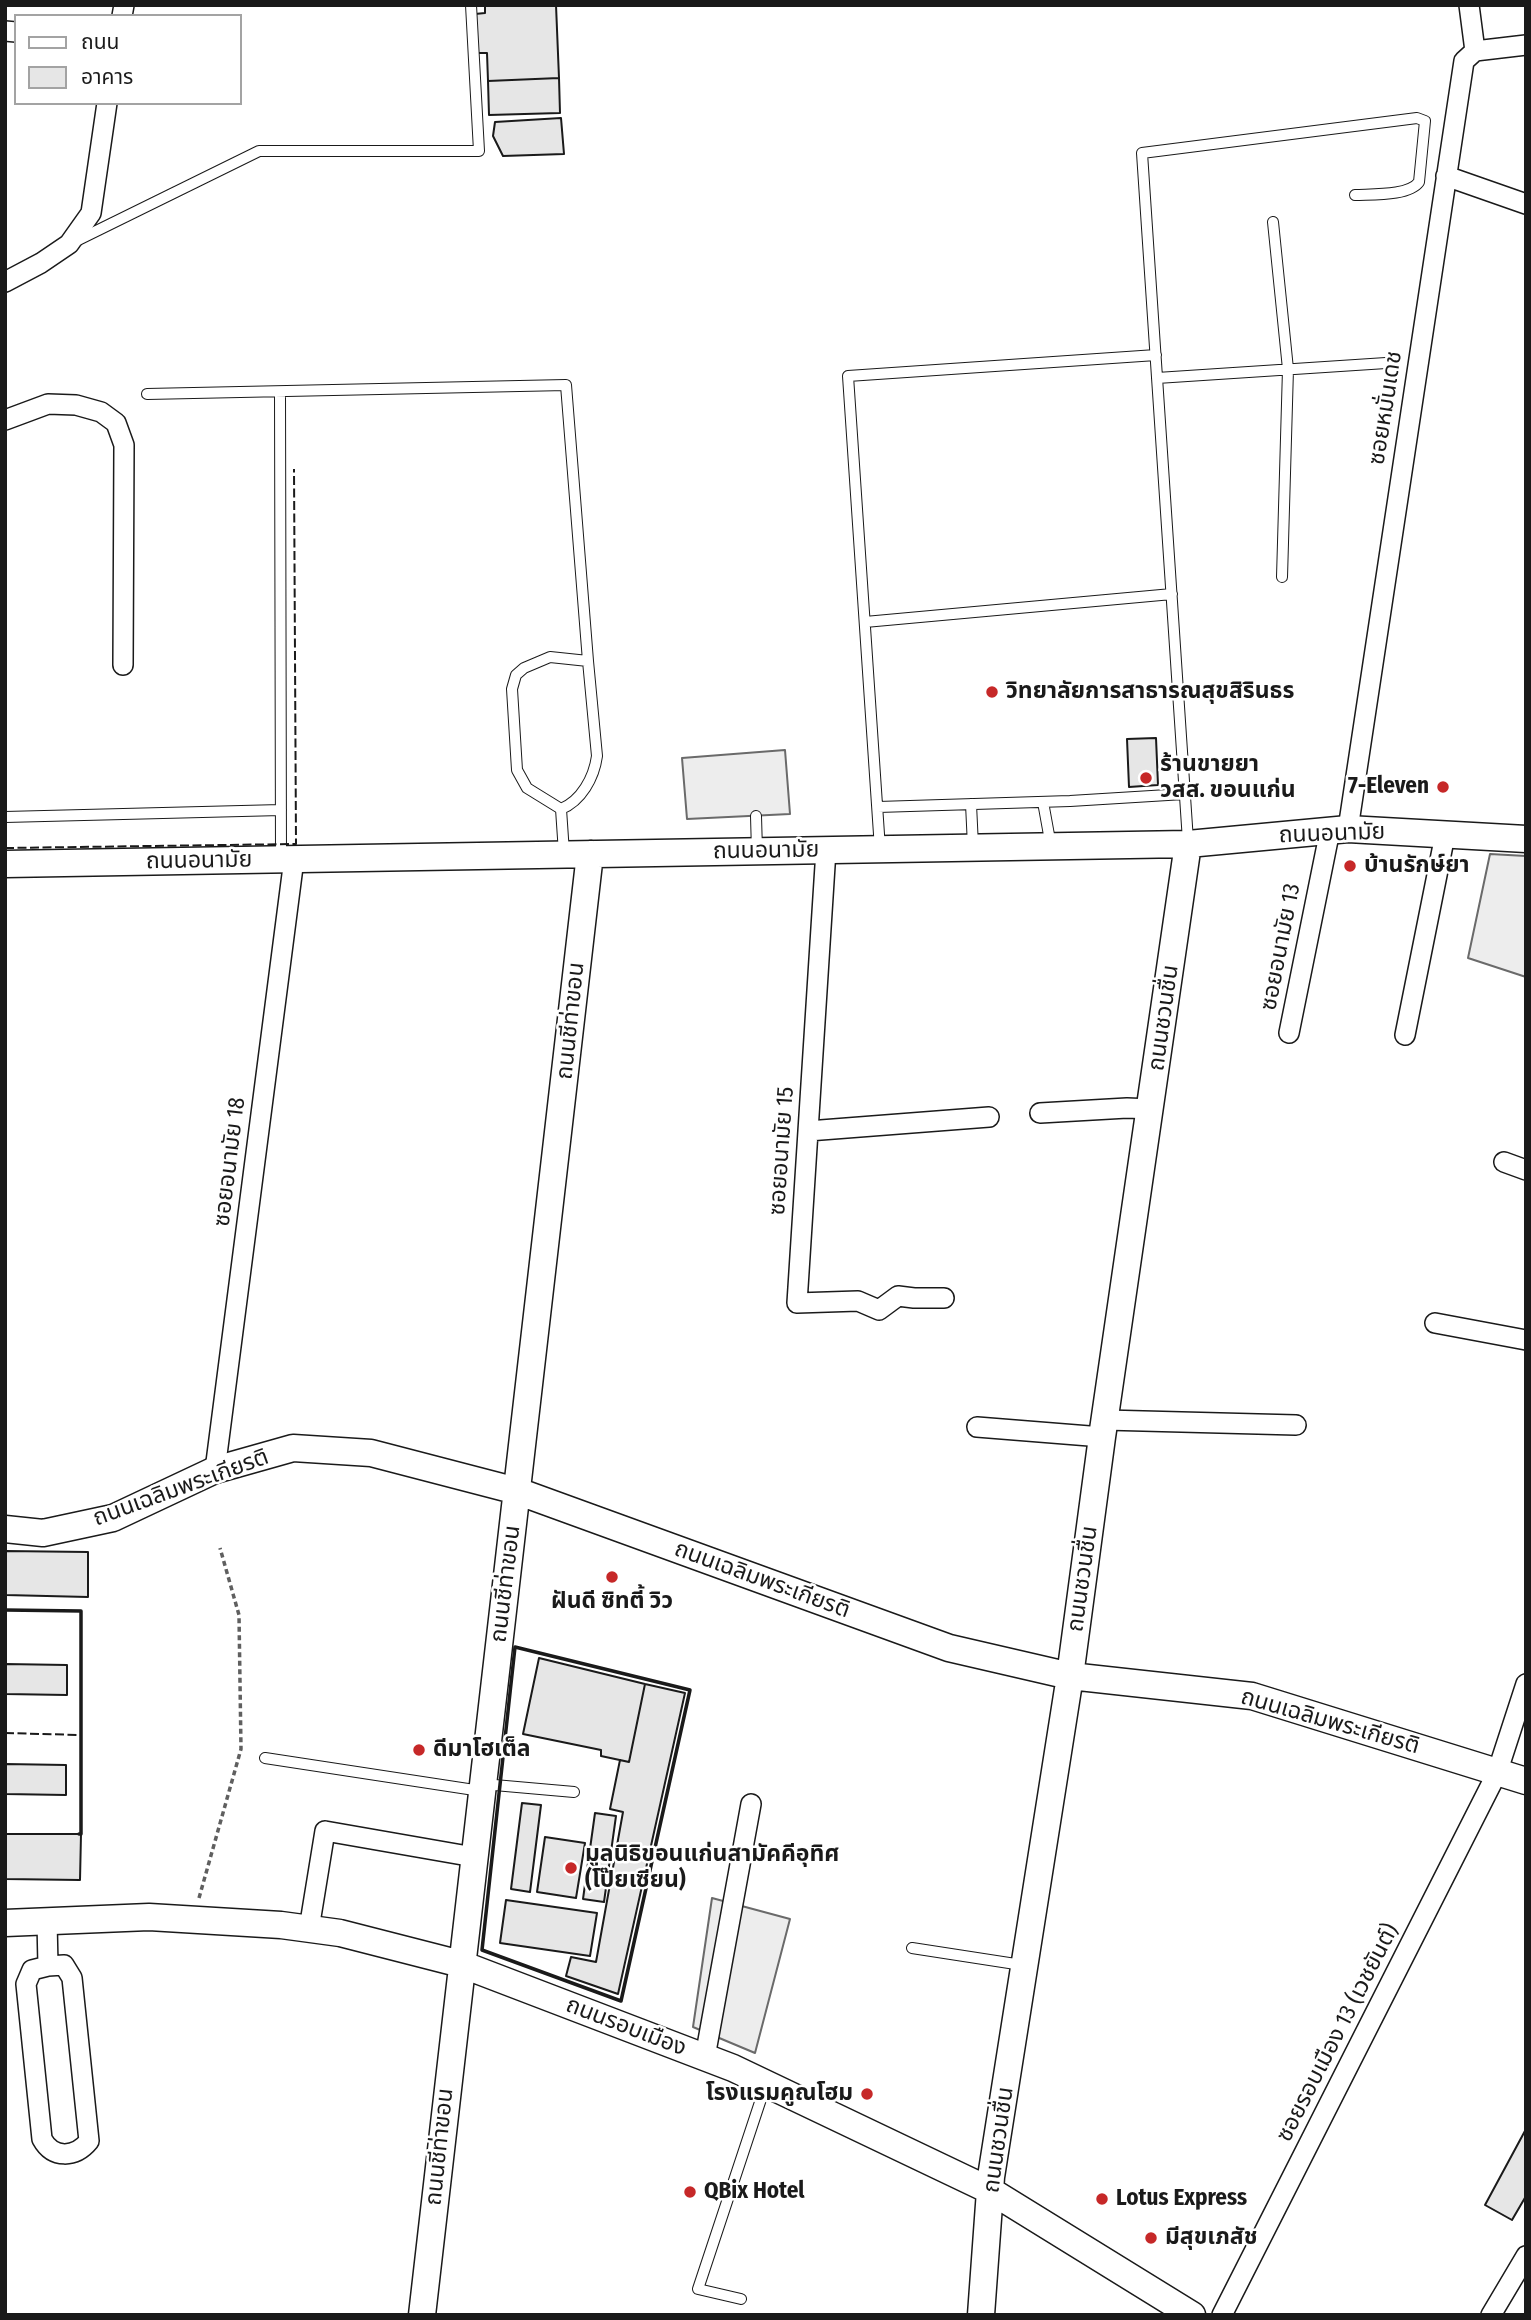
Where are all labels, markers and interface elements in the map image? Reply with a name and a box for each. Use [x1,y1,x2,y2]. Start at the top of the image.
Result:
legend [14,14,242,105]
text: ถนน [81,29,119,55]
text: อาคาร [81,64,133,90]
street label: ซอยหมั่นเดช [1363,349,1409,467]
place label: วิทยาลัยการสาธารณสุขสิรินธร [1006,678,1294,706]
marker: วิทยาลัยการสาธารณสุขสิรินธร [984,684,1000,700]
place label: ร้านขายยา วสส. ขอนแก่น [1160,751,1296,805]
marker: ร้านขายยา วสส. ขอนแก่น [1138,770,1154,786]
place label: 7-Eleven [1348,773,1429,801]
marker: 7-Eleven [1435,779,1451,795]
street label: ถนนอนามัย [1278,818,1386,850]
street label: ถนนอนามัย [713,836,819,866]
street label: ถนนอนามัย [146,846,252,876]
place label: บ้านรักษ์ยา [1364,852,1470,880]
marker: บ้านรักษ์ยา [1342,858,1358,874]
street label: ซอยอนามัย 13 [1255,881,1307,1013]
street label: ถนนชีท่าขอน [551,961,591,1081]
street label: ถนนชวนชื่น [1143,963,1185,1073]
street label: ซอยอนามัย 15 [764,1086,800,1216]
street label: ซอยอนามัย 18 [208,1096,252,1228]
street label: ถนนเฉลิมพระเกียรติ [89,1443,273,1533]
street label: ถนนชีท่าขอน [485,1524,527,1644]
street label: ถนนชวนชื่น [1062,1524,1104,1634]
street label: ถนนเฉลิมพระเกียรติ [670,1535,854,1625]
marker: ฝันดี ซิทตี้ วิว [604,1569,620,1585]
place label: ฝันดี ซิทตี้ วิว [551,1588,673,1616]
street label: ถนนเฉลิมพระเกียรติ [1237,1683,1423,1761]
place label: ดีมาโฮเต็ล [433,1736,531,1764]
marker: ดีมาโฮเต็ล [411,1742,427,1758]
place label: มูลนิธิขอนแก่นสามัคคีอุทิศ (โป๊ยเซียน) [585,1841,839,1895]
marker: มูลนิธิขอนแก่นสามัคคีอุทิศ (โป๊ยเซียน) [563,1860,579,1876]
street label: ซอยรอบเมือง 13 (เวชยันต์) [1271,1919,1405,2147]
street label: ถนนรอบเมือง [562,1991,690,2063]
place label: โรงแรมคูณโฮม [706,2080,853,2108]
street label: ถนนชวนชื่น [978,2085,1020,2195]
marker: โรงแรมคูณโฮม [859,2086,875,2102]
street label: ถนนชีท่าขอน [420,2087,460,2207]
place label: QBix Hotel [704,2178,805,2206]
marker: QBix Hotel [682,2184,698,2200]
place label: Lotus Express [1116,2185,1247,2213]
marker: Lotus Express [1094,2191,1110,2207]
place label: มีสุขเภสัช [1165,2224,1257,2252]
marker: มีสุขเภสัช [1143,2230,1159,2246]

